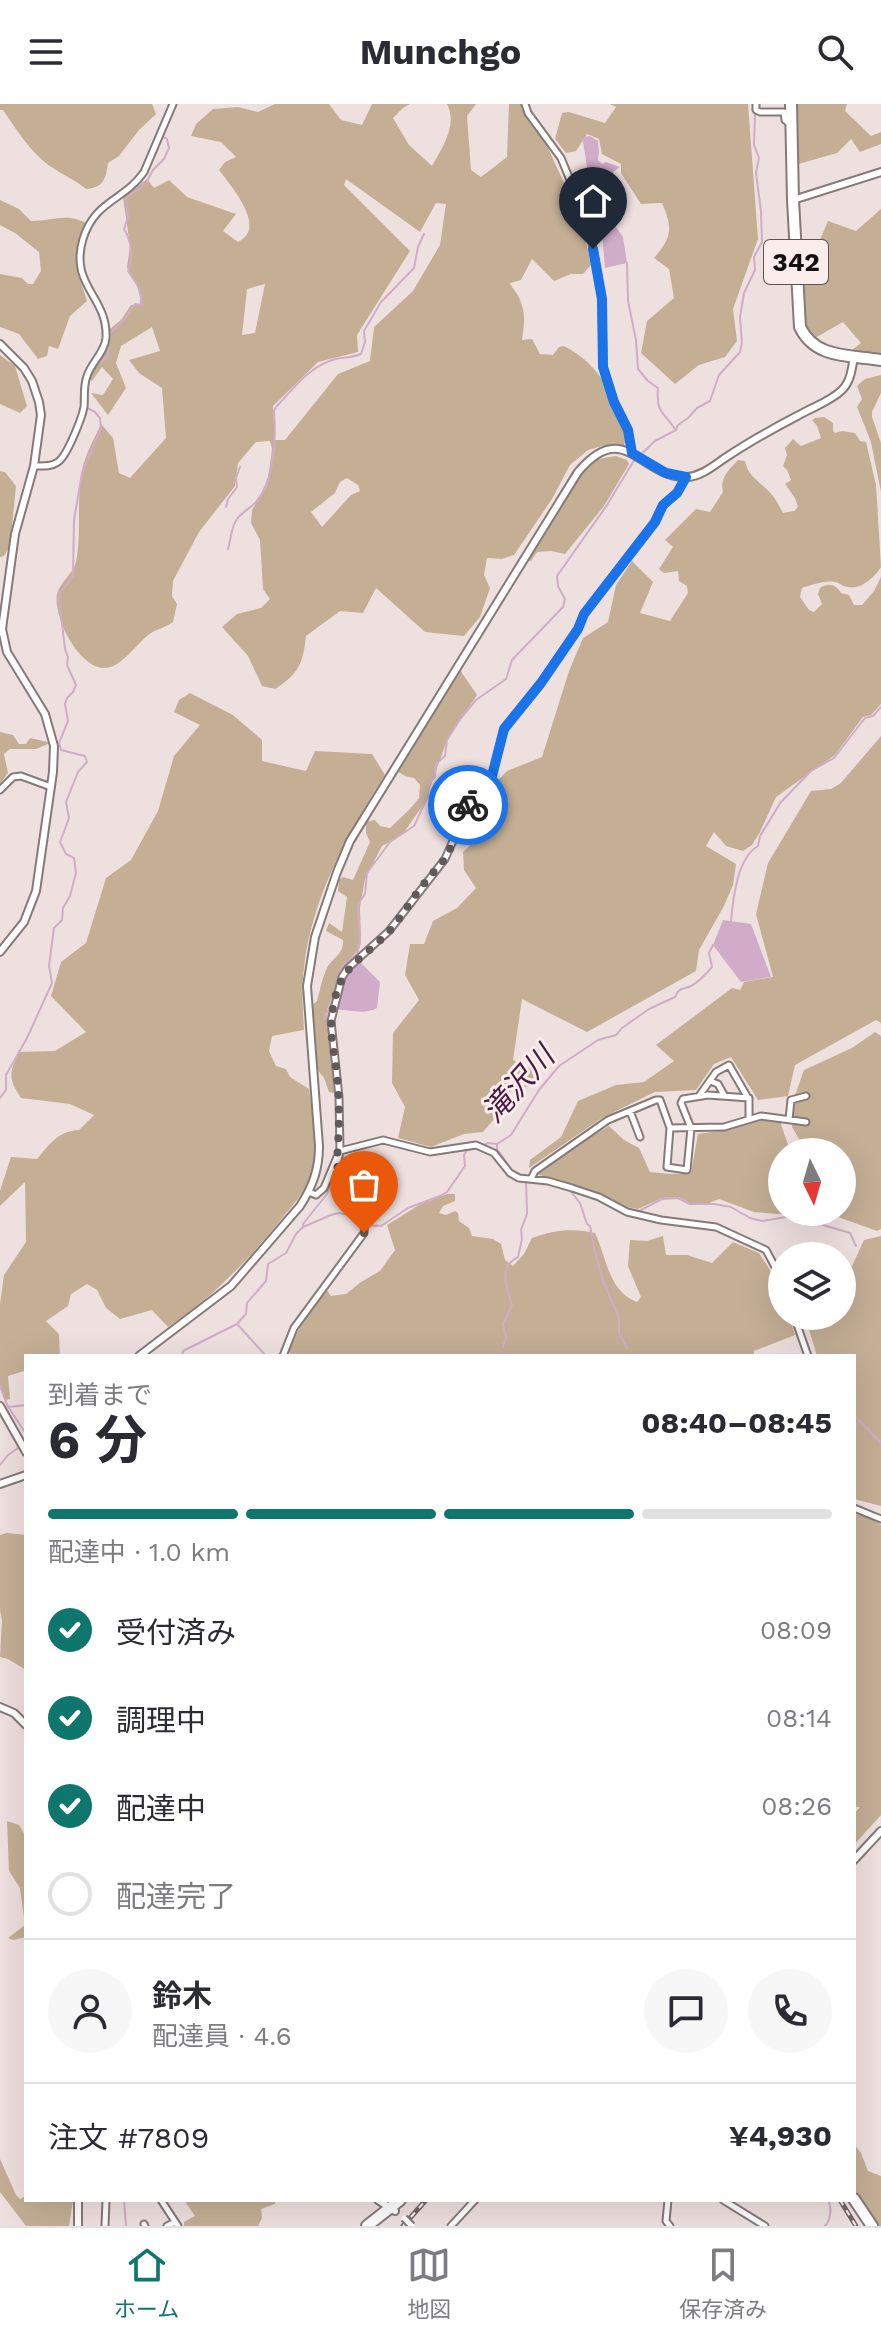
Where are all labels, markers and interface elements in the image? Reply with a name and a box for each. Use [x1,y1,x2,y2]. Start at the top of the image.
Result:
icon: menu [24,30,68,74]
icon: search [813,30,857,74]
text: Munchgo [360,31,521,73]
pin [559,167,627,249]
icon: home [571,179,615,223]
road number: 342 [764,240,828,284]
courier [428,765,508,845]
icon: bike [446,783,490,827]
water label: 滝沢川 [475,1037,563,1129]
north arrow [768,1138,856,1226]
map controls [768,1138,856,1330]
pin [330,1151,398,1233]
icon: bag [342,1163,386,1207]
button: layers [768,1242,856,1330]
text: 到着まで [48,1380,152,1410]
text: 08:40–08:45 [641,1405,832,1440]
text: 6 分 [48,1410,147,1471]
text: 配達中 · 1.0 km [48,1537,230,1567]
icon: check [48,1608,92,1652]
text: 受付済み [116,1615,236,1650]
text: 08:09 [760,1615,832,1645]
icon: check [48,1696,92,1740]
text: 調理中 [116,1703,206,1738]
text: 08:14 [766,1703,832,1733]
icon: check [48,1784,92,1828]
text: 配達中 [116,1791,206,1826]
text: 08:26 [761,1791,832,1821]
text: 配達完了 [116,1879,236,1914]
button: person [48,1969,132,2053]
button: chat [644,1969,728,2053]
button: phone [748,1969,832,2053]
text: 鈴木 [152,1978,212,2013]
text: 配達員 · 4.6 [152,2021,292,2051]
text: ¥4,930 [729,2118,832,2153]
text: 注文 #7809 [48,2120,209,2155]
tab: ホーム [114,2243,179,2323]
tab: 地図 [407,2243,451,2323]
tab: 保存済み [679,2243,767,2323]

